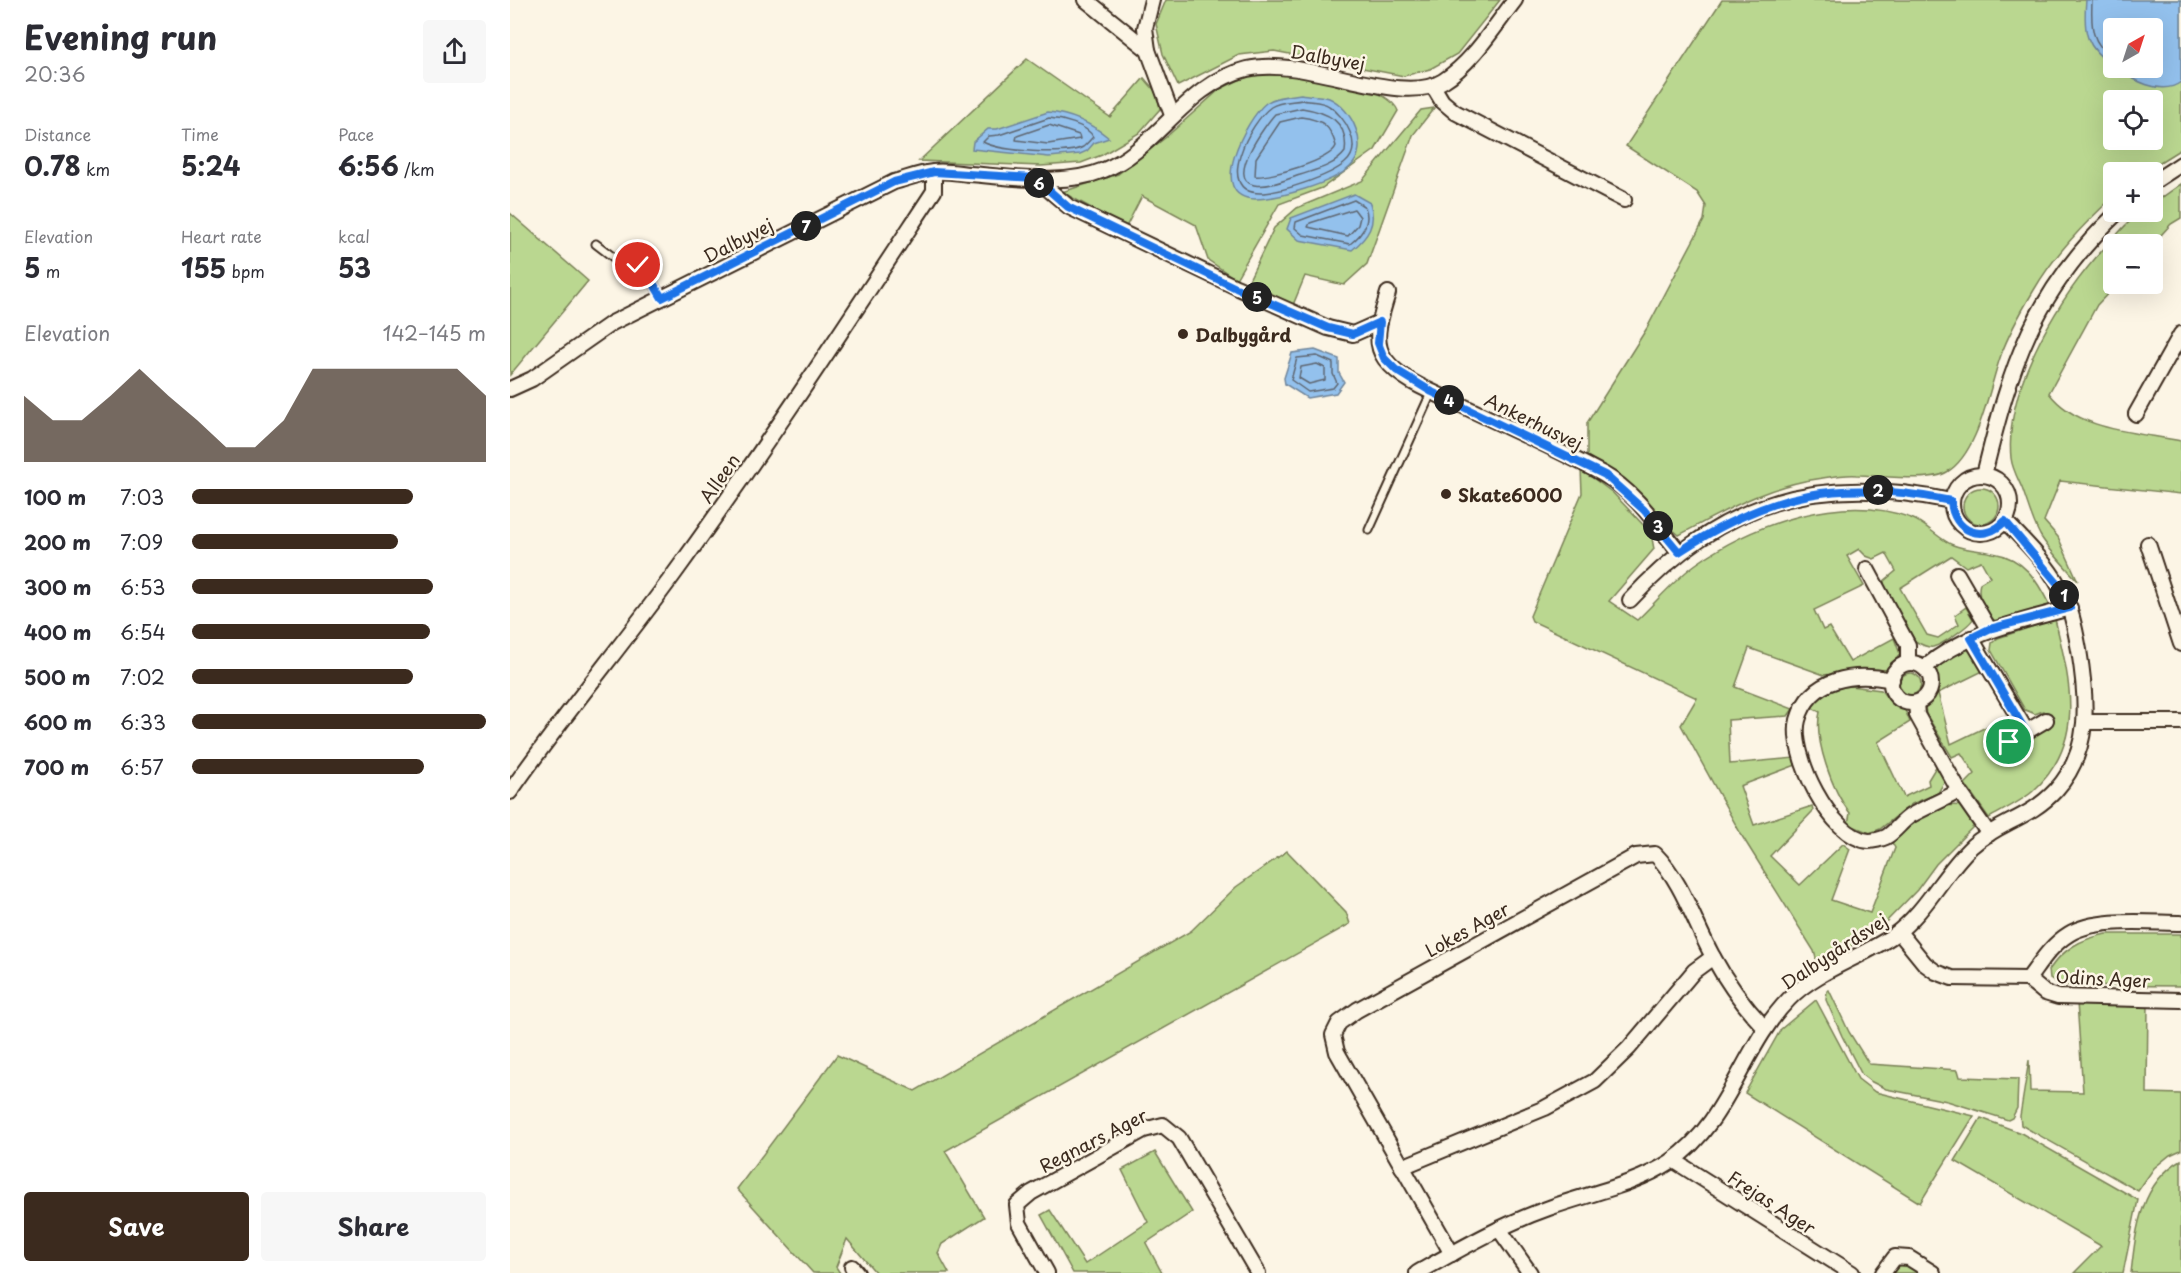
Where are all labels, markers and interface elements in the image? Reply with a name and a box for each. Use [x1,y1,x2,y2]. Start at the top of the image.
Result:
text: Evening run [24,11,217,61]
north arrow [2103,18,2163,78]
map controls [2103,18,2163,294]
button: share [423,20,486,83]
street label: Dalbyvej [1289,37,1367,77]
text: 20:36 [24,59,86,89]
button: locate [2103,90,2163,150]
text: Distance [24,122,91,146]
text: Time [181,122,219,146]
text: Pace [338,122,374,146]
text: 0.78 [24,146,81,185]
text: 5:24 [181,146,240,185]
text: 6:56 [338,146,399,185]
text: km [81,157,110,181]
text: /km [399,157,435,181]
button: + [2103,162,2163,222]
pin: 6 [1024,168,1054,198]
text: 6 [1033,171,1045,195]
street label: Dalbyvej [698,211,778,269]
pin: 7 [791,211,821,241]
text: 7 [801,214,811,238]
text: Elevation [24,224,93,248]
text: Heart rate [181,224,262,248]
text: kcal [338,224,370,248]
button: − [2103,234,2163,294]
pin [612,239,663,290]
text: 5 [24,248,41,287]
text: 155 [181,248,226,287]
text: 53 [338,248,371,287]
icon: check [621,248,654,281]
text: m [41,259,60,283]
text: bpm [226,259,265,283]
pin: 5 [1242,282,1272,312]
text: 5 [1252,285,1262,309]
text: Elevation [24,318,110,348]
text: 142–145 m [383,318,486,348]
place label: Dalbygård [1195,321,1291,348]
marker: Dalbygård [1176,327,1190,341]
pin: 4 [1434,385,1464,415]
street label: Ankerhusvej [1480,386,1588,456]
text: 4 [1444,388,1454,412]
street label: Alleen [692,448,746,508]
pin: 2 [1863,475,1893,505]
text: 2 [1872,478,1884,502]
place label: Skate6000 [1458,481,1562,508]
text: 100 m [24,482,86,512]
text: 7:03 [120,482,164,512]
marker: Skate6000 [1439,487,1453,501]
pin: 3 [1643,511,1673,541]
text: 3 [1653,514,1663,538]
text: 200 m [24,527,91,557]
text: 7:09 [120,527,163,557]
text: 300 m [24,572,92,602]
text: 6:53 [120,572,165,602]
pin: 1 [2049,580,2079,610]
text: 1 [2060,583,2068,607]
text: 400 m [24,617,92,647]
text: 6:54 [120,617,166,647]
text: 500 m [24,662,91,692]
text: 7:02 [120,662,165,692]
text: 600 m [24,707,92,737]
text: 6:33 [120,707,166,737]
pin [1983,716,2034,767]
icon: arrive [1992,725,2025,758]
text: 700 m [24,752,89,782]
text: 6:57 [120,752,164,782]
street label: Lokes Ager [1420,894,1515,963]
street label: Dalbygårdsvej [1775,906,1893,996]
street label: Odins Ager [2055,962,2152,994]
street label: Regnars Ager [1034,1101,1152,1179]
street label: Frejas Ager [1723,1163,1822,1241]
button: Save [24,1192,249,1261]
button: Share [261,1192,486,1261]

